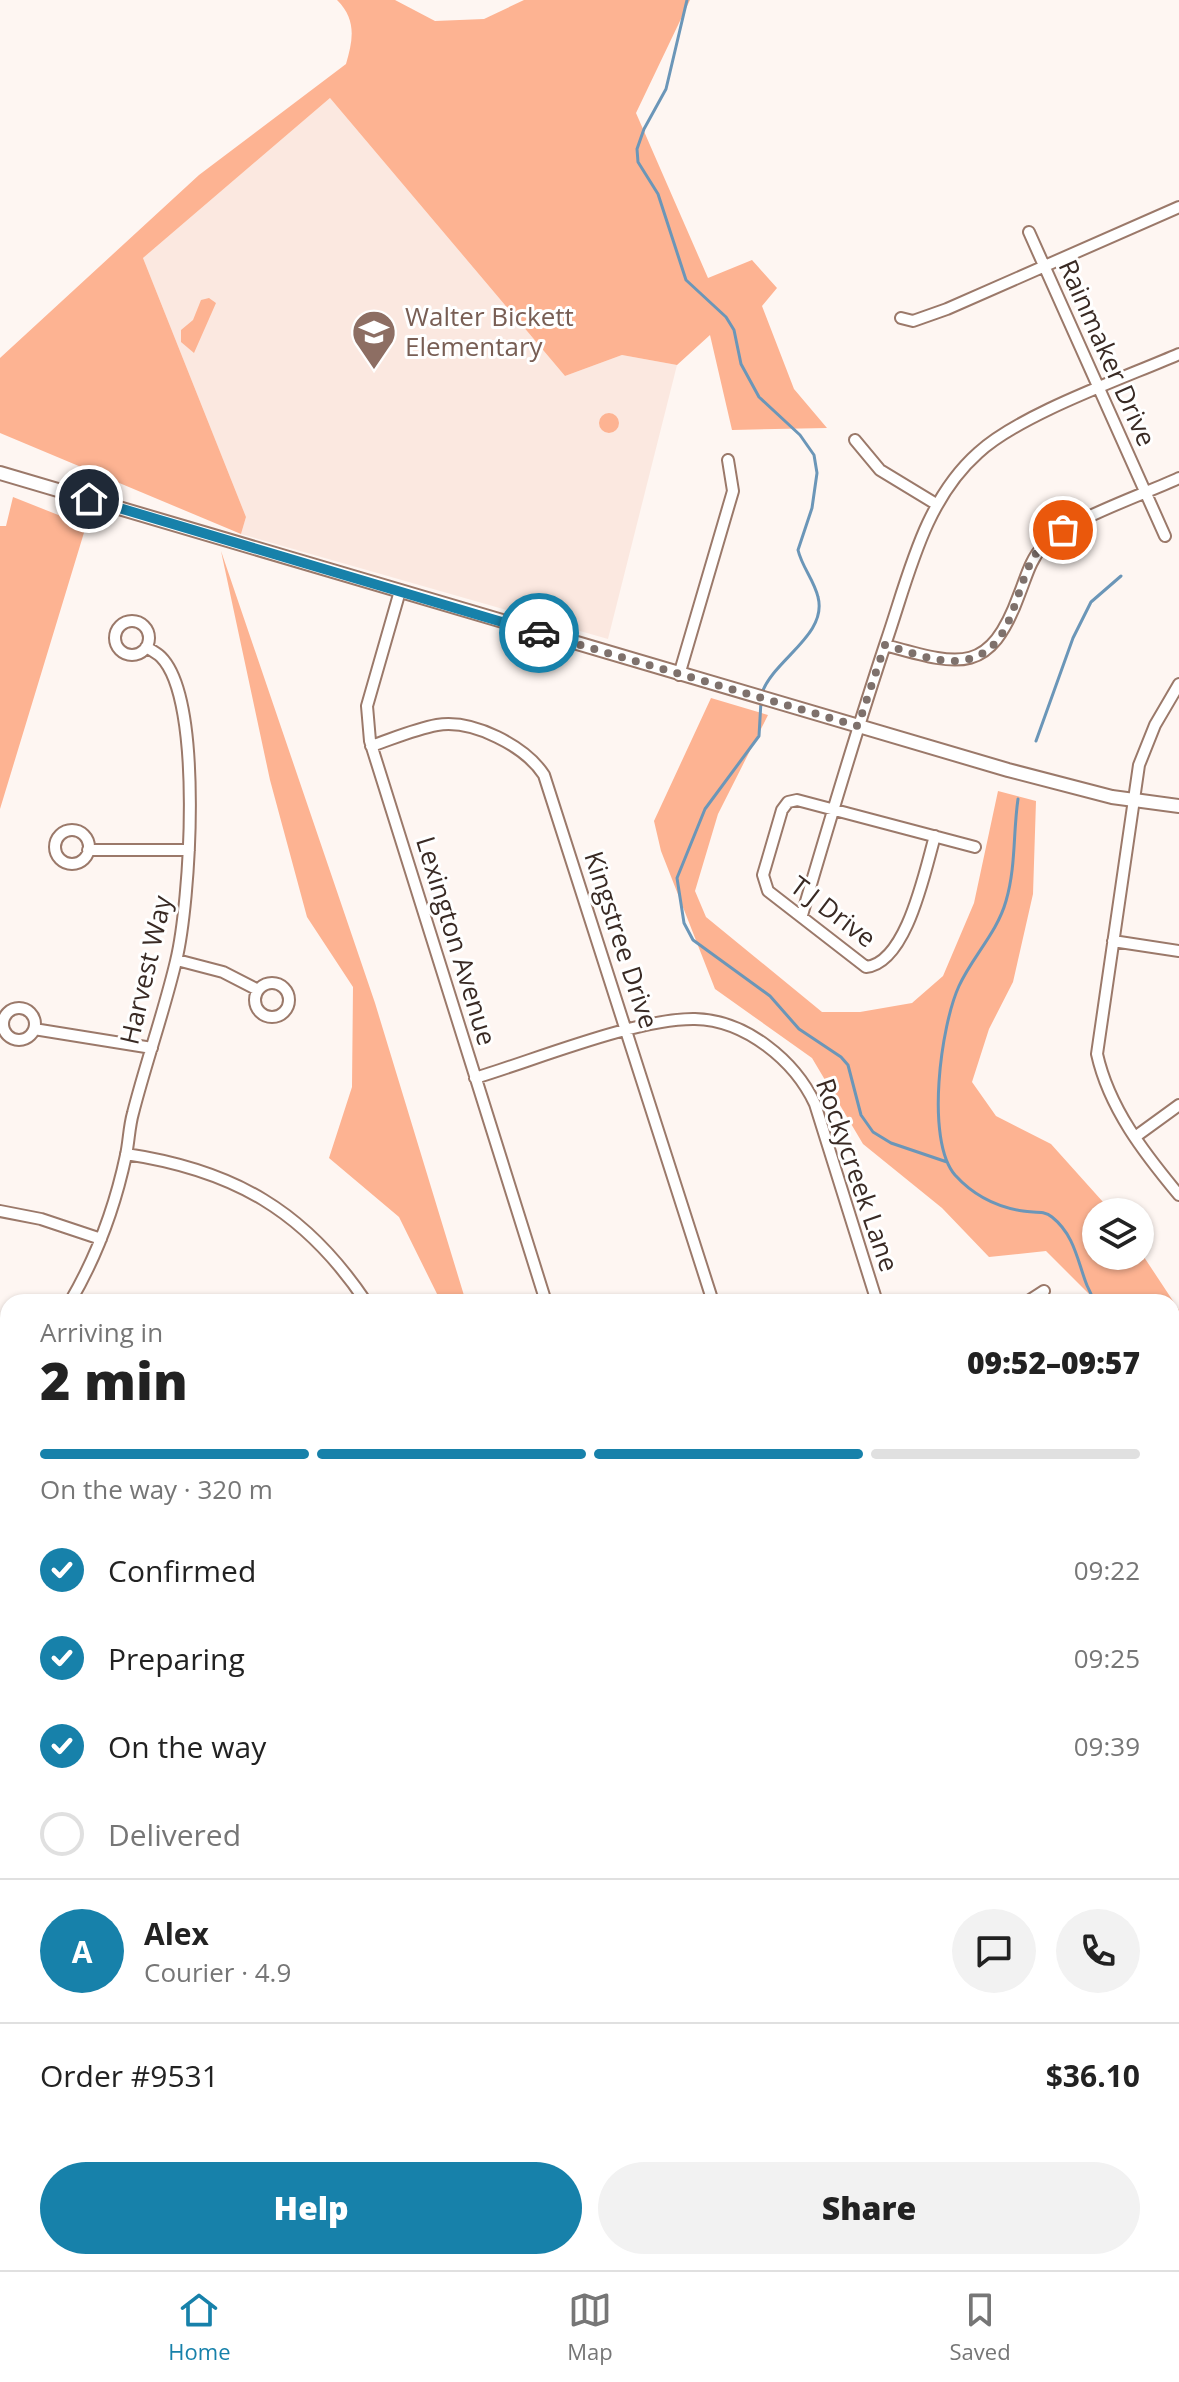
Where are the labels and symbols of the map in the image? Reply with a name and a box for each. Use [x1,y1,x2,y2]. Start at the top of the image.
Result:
street label: Rainmaker Drive [1051,254,1165,452]
place label: Walter Bickett Elementary [405,298,574,364]
school or university icon: Walter Bickett Elementary [350,308,398,371]
pin [55,465,123,533]
pin [1029,496,1097,564]
courier [499,593,579,673]
street label: Lexington Avenue [408,832,506,1050]
street label: Kingstree Drive [576,846,668,1033]
street label: T J Drive [783,867,884,955]
street label: Harvest Way [110,891,180,1048]
street label: Rockycreek Lane [808,1073,908,1276]

